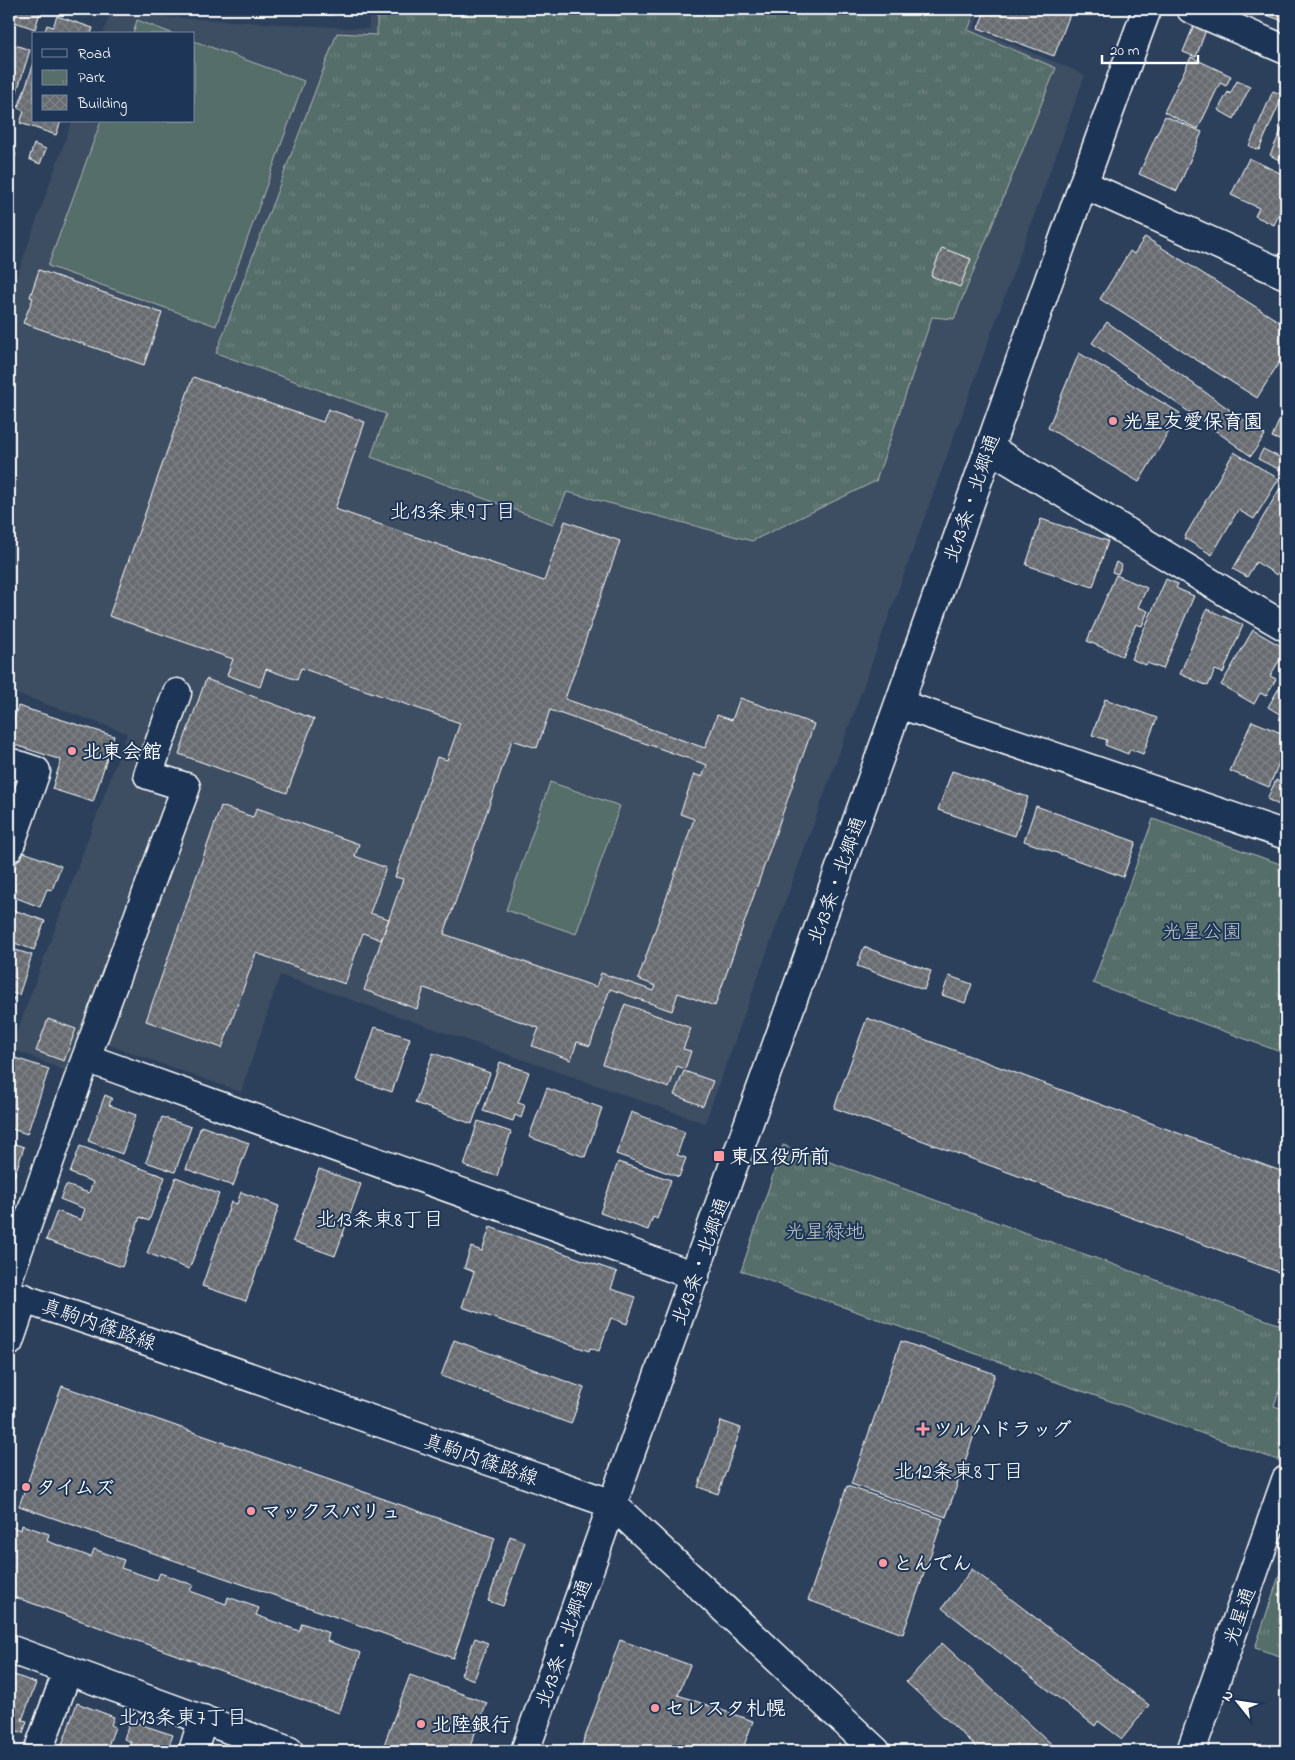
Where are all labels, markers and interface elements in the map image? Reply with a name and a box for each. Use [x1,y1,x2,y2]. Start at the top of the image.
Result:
legend [32,32,195,122]
scale bar [1102,32,1199,64]
text: 20 m [1110,40,1140,62]
text: Road [78,43,111,65]
text: Park [78,67,106,89]
text: Building [77,93,127,116]
place label: 光星友愛保育園 [1123,409,1263,438]
marker: 光星友愛保育園 [1107,415,1119,427]
street label: 北13条・北郷通 [938,430,1009,567]
district label: 北13条東9丁目 [390,498,516,528]
place label: 北東会館 [82,739,162,768]
marker: 北東会館 [66,745,78,757]
street label: 北13条・北郷通 [802,813,875,949]
park label: 光星公園 [1162,919,1242,948]
place label: 東区役所前 [730,1144,830,1173]
marker: 東区役所前 [712,1149,726,1163]
street label: 北13条・北郷通 [666,1194,739,1330]
district label: 北13条東8丁目 [316,1206,444,1236]
park label: 光星緑地 [785,1219,865,1248]
street label: 真駒内篠路線 [37,1293,160,1360]
place label: ツルハドラッグ [933,1417,1072,1446]
marker: ツルハドラッグ [917,1423,929,1435]
street label: 真駒内篠路線 [419,1428,542,1495]
district label: 北12条東8丁目 [894,1458,1024,1488]
place label: タイムズ [36,1475,114,1504]
marker: タイムズ [20,1481,32,1493]
place label: マックスバリュ [261,1499,401,1528]
marker: マックスバリュ [245,1505,257,1517]
place label: とんでん [893,1551,972,1580]
marker: とんでん [877,1557,889,1569]
street label: 北13条・北郷通 [530,1575,601,1712]
street label: 光星通 [1218,1584,1265,1650]
north arrow [1212,1678,1262,1728]
text: N [1217,1687,1239,1706]
place label: セレスタ札幌 [665,1696,785,1725]
marker: セレスタ札幌 [649,1702,661,1714]
district label: 北13条東7丁目 [118,1704,248,1734]
place label: 北陸銀行 [431,1712,511,1741]
marker: 北陸銀行 [415,1718,427,1730]

